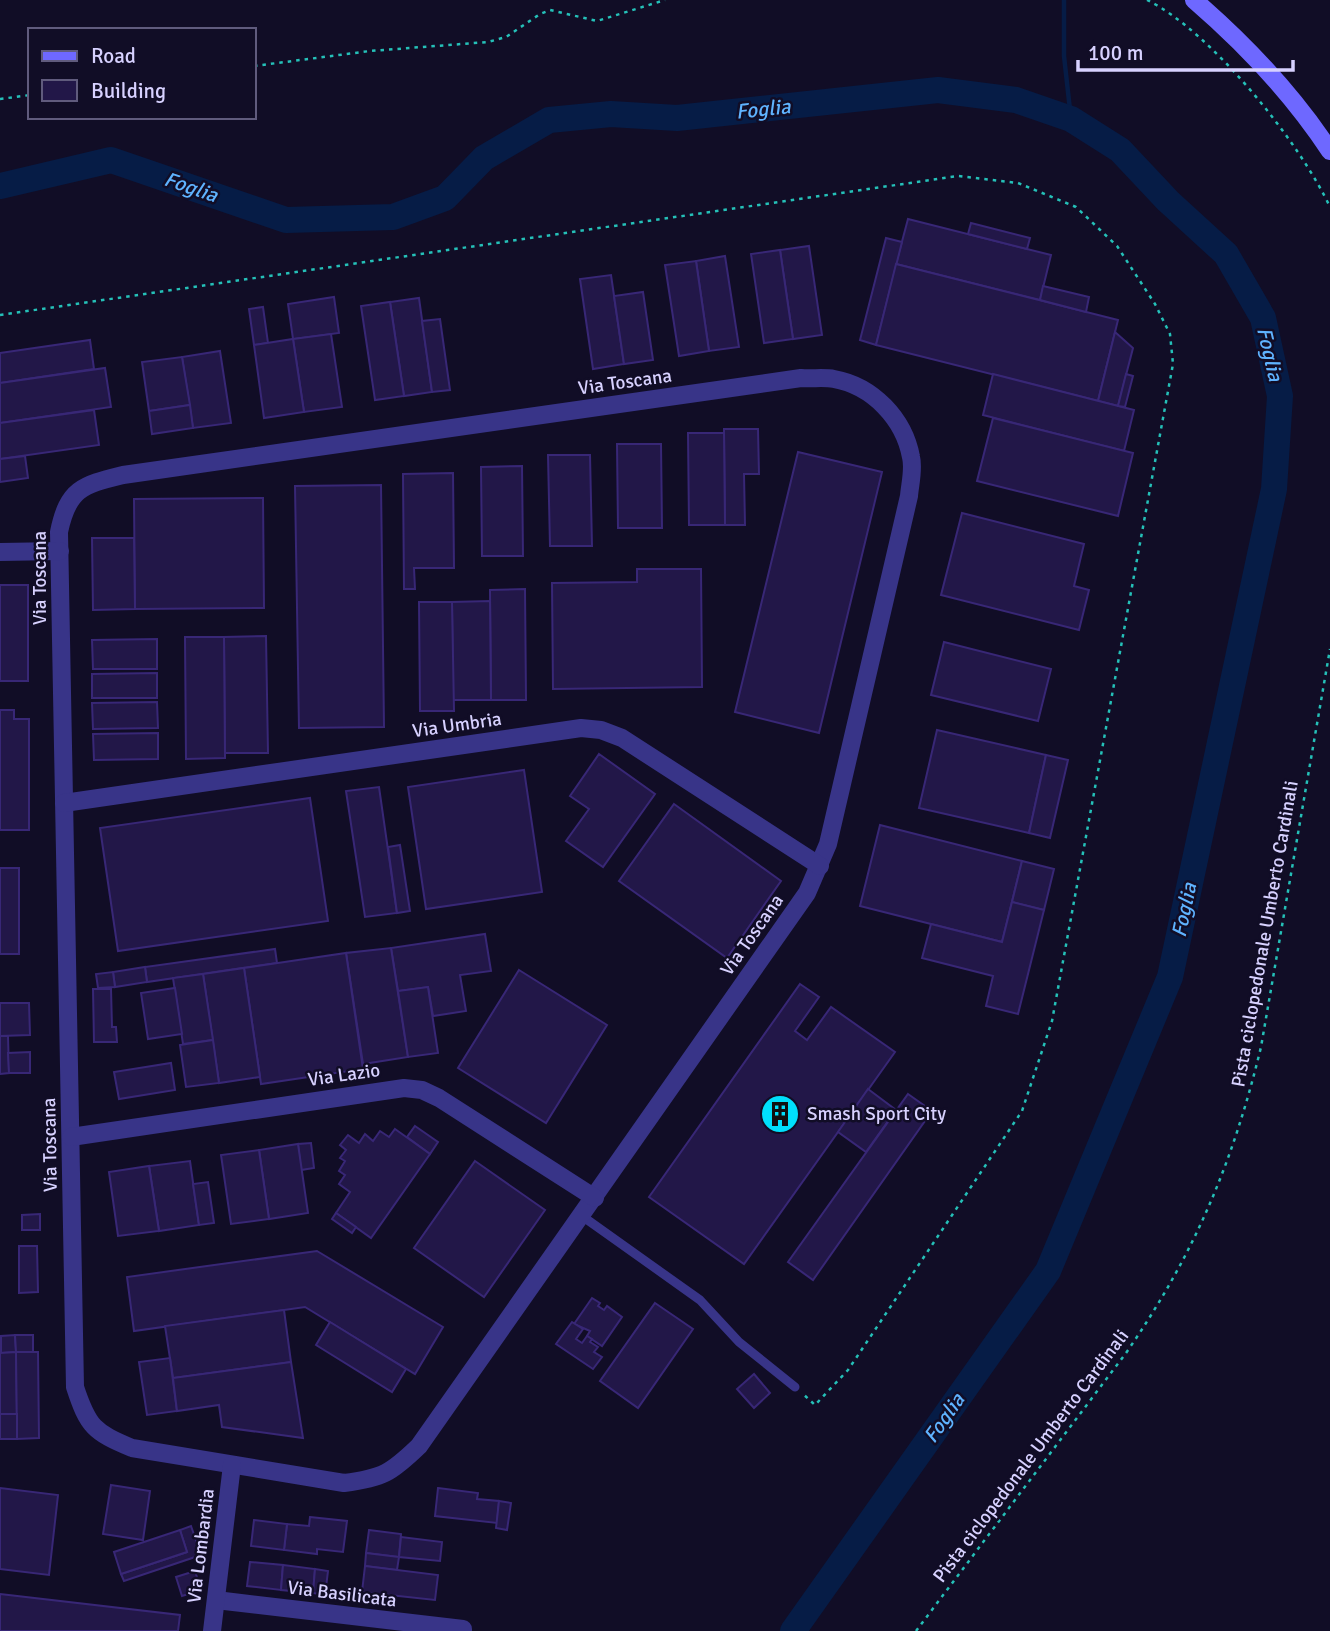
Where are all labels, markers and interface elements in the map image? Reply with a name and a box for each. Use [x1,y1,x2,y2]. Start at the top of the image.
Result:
legend [28,28,256,119]
scale bar [1078,28,1293,72]
text: 100 m [1088,40,1143,66]
text: Road [91,43,136,69]
text: Building [91,78,166,104]
water label: Foglia [734,93,793,125]
water label: Foglia [161,166,222,209]
water label: Foglia [1251,324,1289,385]
street label: Via Toscana [577,364,673,400]
street label: Via Toscana [28,531,52,625]
street label: Via Umbria [411,707,503,743]
street label: Pista ciclopedonale Umberto Cardinali [1226,779,1304,1089]
water label: Foglia [1166,879,1203,939]
street label: Via Toscana [715,889,789,981]
street label: Via Lazio [306,1058,382,1092]
building icon: Smash Sport City [759,1093,801,1135]
street label: Via Toscana [37,1098,63,1192]
place label: Smash Sport City [807,1102,946,1126]
street label: Pista ciclopedonale Umberto Cardinali [928,1325,1134,1587]
water label: Foglia [918,1387,971,1448]
street label: Via Lombardia [182,1487,220,1605]
street label: Via Basilicata [286,1575,398,1613]

